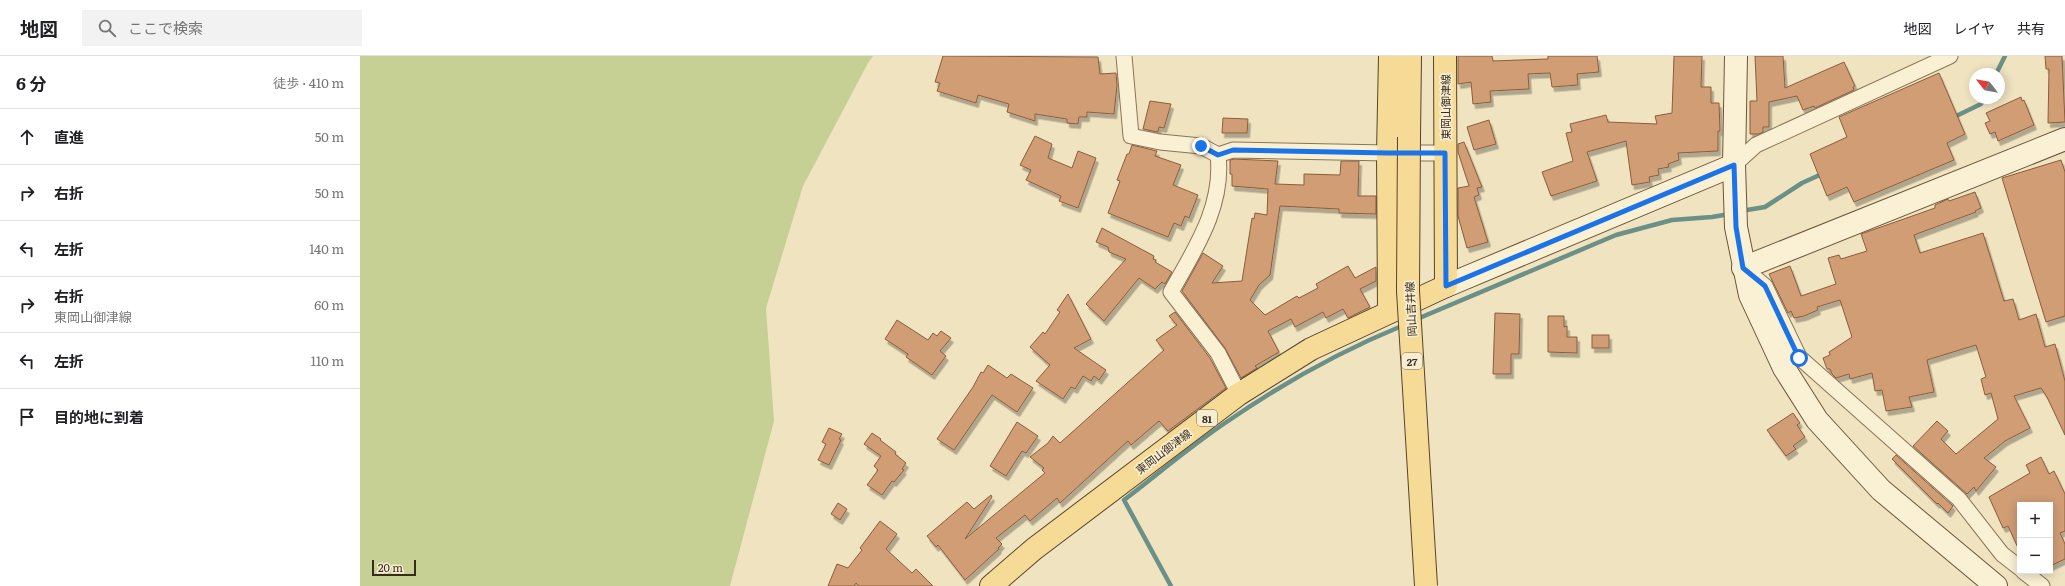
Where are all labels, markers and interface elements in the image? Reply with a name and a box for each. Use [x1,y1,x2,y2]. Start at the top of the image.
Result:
search box [82,10,362,46]
text: 地図 [20,14,58,42]
text: ここで検索 [128,16,203,39]
icon: search [96,17,118,39]
text: 地図 [1903,18,1931,38]
text: レイヤ [1953,18,1995,38]
text: 共有 [2017,18,2045,38]
north arrow [1969,68,2005,104]
text: 6 分 [16,70,46,95]
text: 徒歩 · 410 m [273,73,344,92]
street label: 東岡山御津線 [1437,74,1453,140]
text: 直進 [54,125,84,148]
icon: ahead [16,126,38,148]
text: 50 m [315,127,344,146]
route end [1192,137,1210,155]
text: 右折 [54,181,84,204]
icon: right [16,182,38,204]
text: 50 m [315,183,344,202]
text: 左折 [54,237,84,260]
icon: left [16,238,38,260]
text: 140 m [309,239,344,258]
street label: 岡山吉井線 [1401,281,1419,337]
text: 右折 [54,284,84,307]
icon: right [16,294,38,316]
text: 60 m [314,295,344,314]
text: 東岡山御津線 [54,307,132,326]
text: 左折 [54,349,84,372]
route start [1790,349,1808,367]
icon: left [16,350,38,372]
text: 110 m [311,351,344,370]
road number: 27 [1402,353,1422,369]
text: 目的地に到着 [54,405,144,428]
icon: arrive [16,406,38,428]
road number: 81 [1197,410,1217,426]
street label: 東岡山御津線 [1132,425,1194,477]
map controls [2017,502,2053,574]
button: + [2017,502,2053,538]
button: − [2017,538,2053,574]
scale bar [372,558,416,577]
text: 20 m [378,559,403,575]

